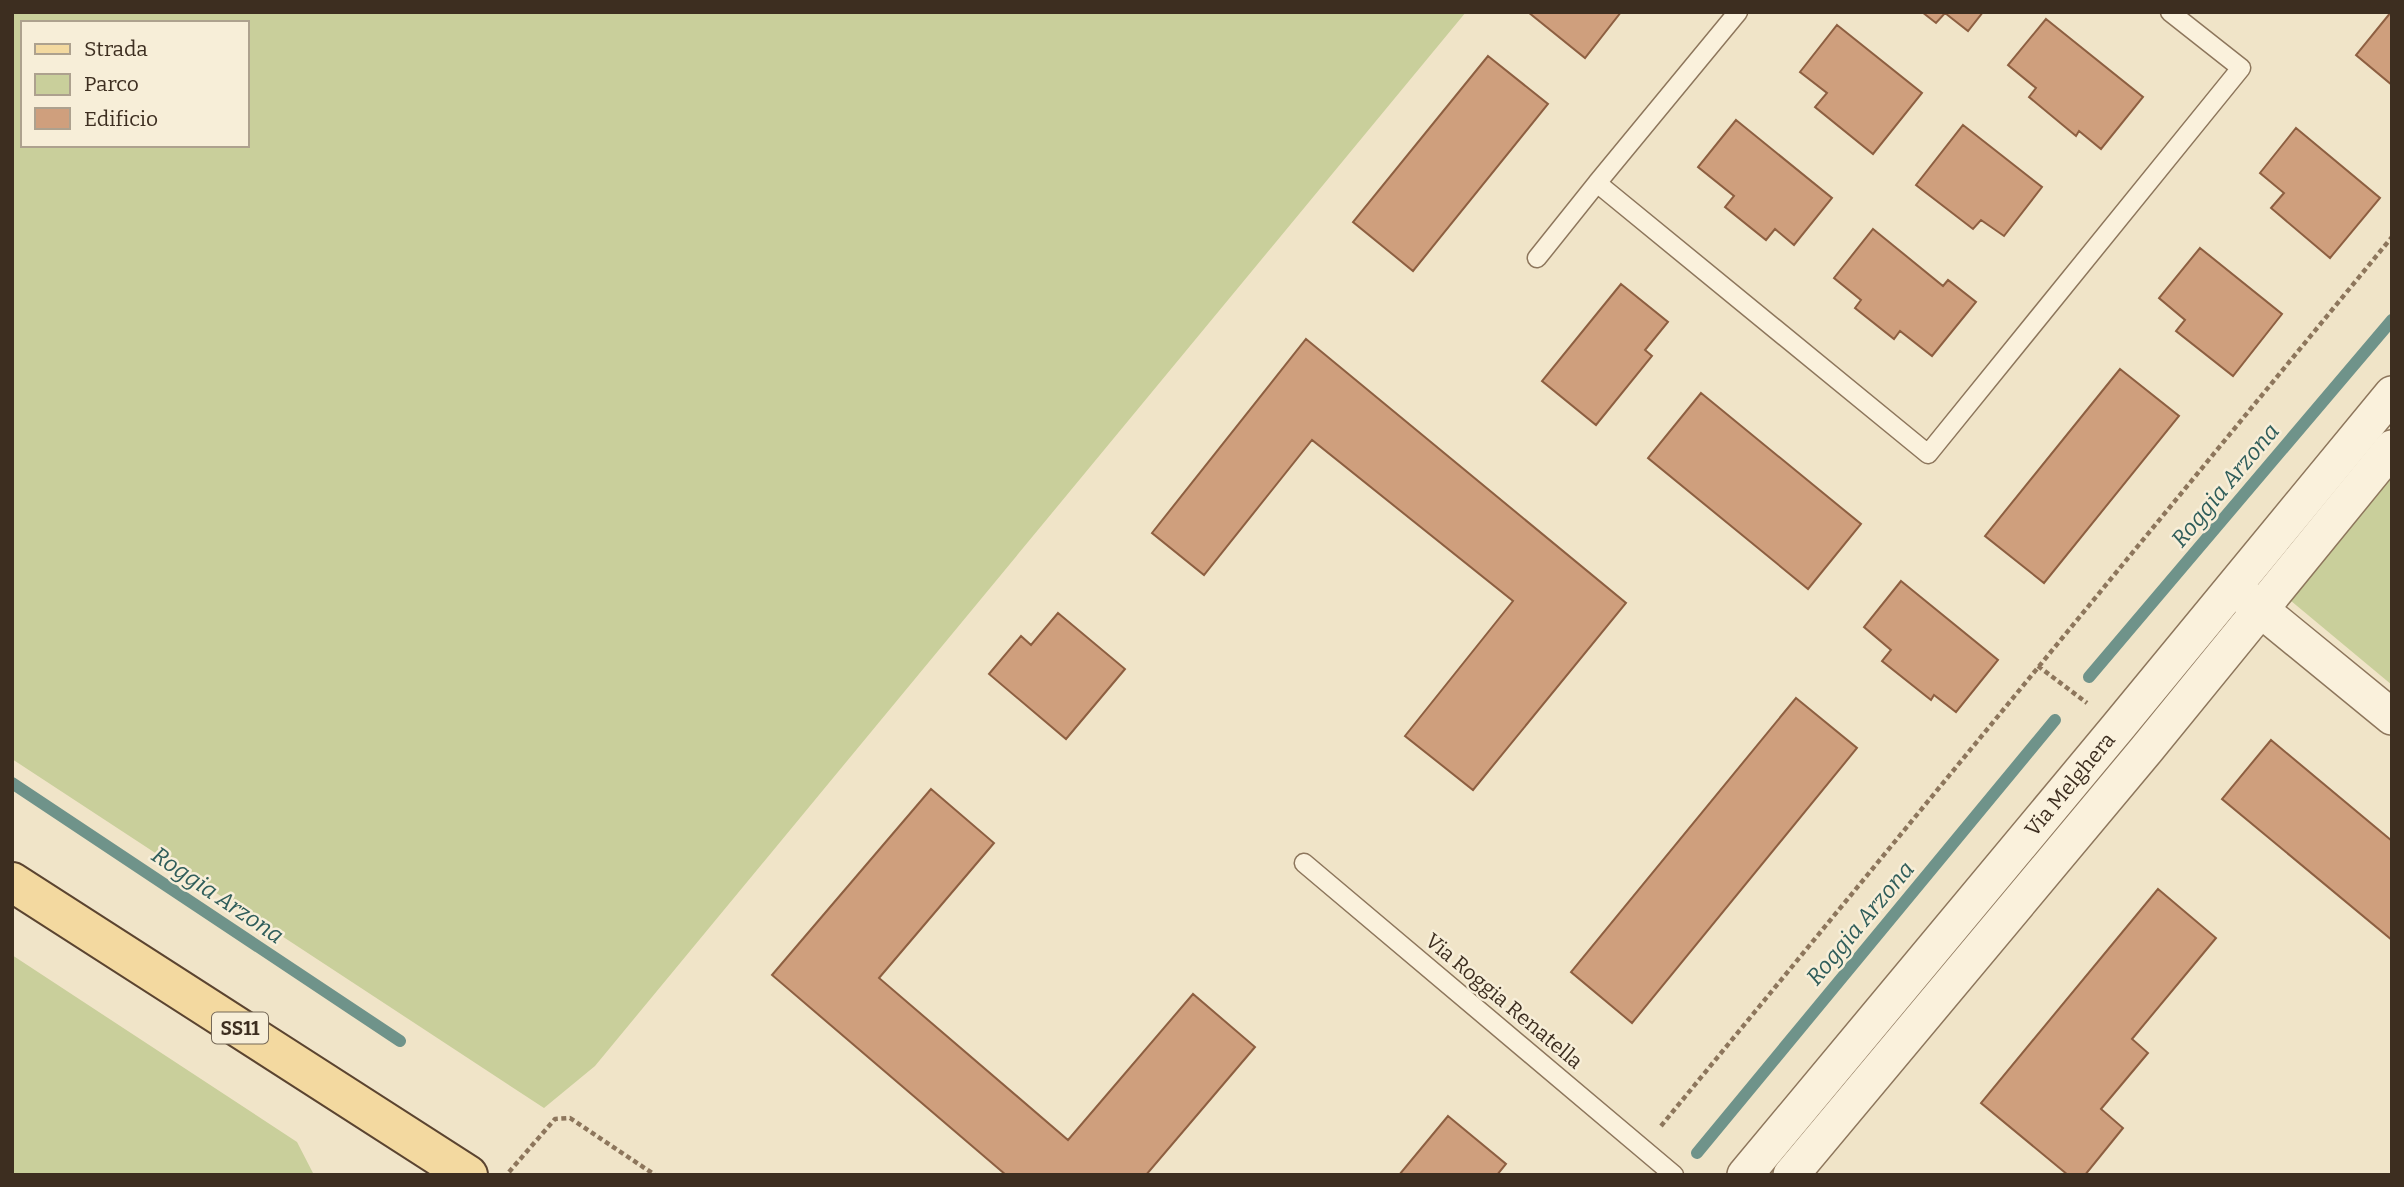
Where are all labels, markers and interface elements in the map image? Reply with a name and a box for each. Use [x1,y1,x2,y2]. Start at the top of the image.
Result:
legend [21,21,248,147]
text: Strada [84,36,148,62]
text: Parco [84,71,139,97]
text: Edificio [84,106,158,132]
water label: Roggia Arzona [2165,417,2285,553]
street label: Via Melghera [2019,727,2121,842]
water label: Roggia Arzona [147,841,289,949]
water label: Roggia Arzona [1800,855,1920,991]
street label: Via Roggia Renatella [1420,928,1588,1075]
road number: SS11 [212,1012,268,1044]

